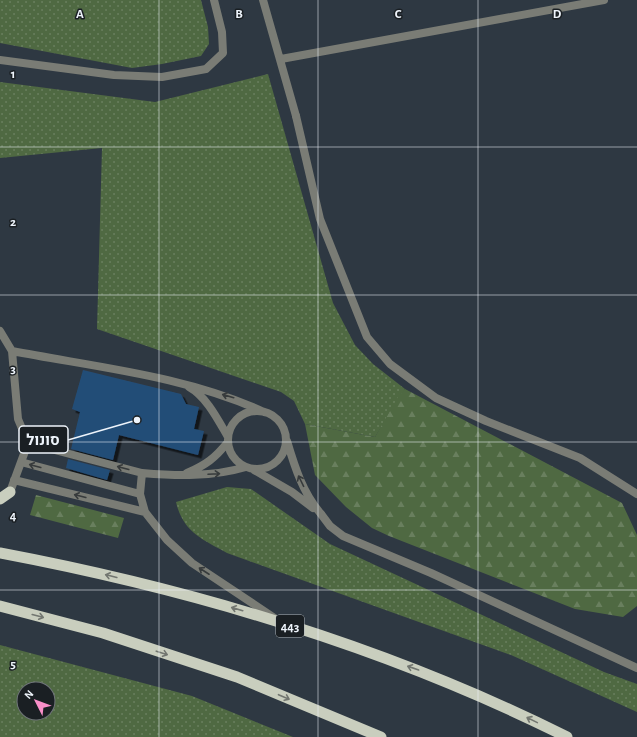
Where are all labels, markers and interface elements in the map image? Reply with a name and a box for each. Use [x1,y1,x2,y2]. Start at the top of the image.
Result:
text: A [76,8,84,21]
text: B [235,8,243,21]
text: C [395,8,402,21]
text: D [553,8,562,21]
text: 1 [11,68,15,81]
text: 2 [10,216,16,229]
text: 3 [10,363,16,376]
one-way arrow [222,392,235,399]
callout: סונול [19,426,68,453]
text: סונול [26,433,60,448]
one-way arrow [29,462,42,469]
one-way arrow [116,464,129,471]
one-way arrow [207,470,220,477]
one-way arrow [297,475,304,487]
one-way arrow [74,492,87,500]
text: 4 [10,510,17,523]
one-way arrow [198,567,210,575]
one-way arrow [105,571,118,579]
one-way arrow [230,605,243,612]
one-way arrow [31,613,44,620]
road number: 443 [276,615,304,637]
one-way arrow [156,650,169,657]
text: 5 [10,658,16,671]
one-way arrow [407,664,420,671]
north arrow [16,681,56,721]
text: N [22,688,36,701]
one-way arrow [278,694,290,701]
one-way arrow [527,716,539,723]

